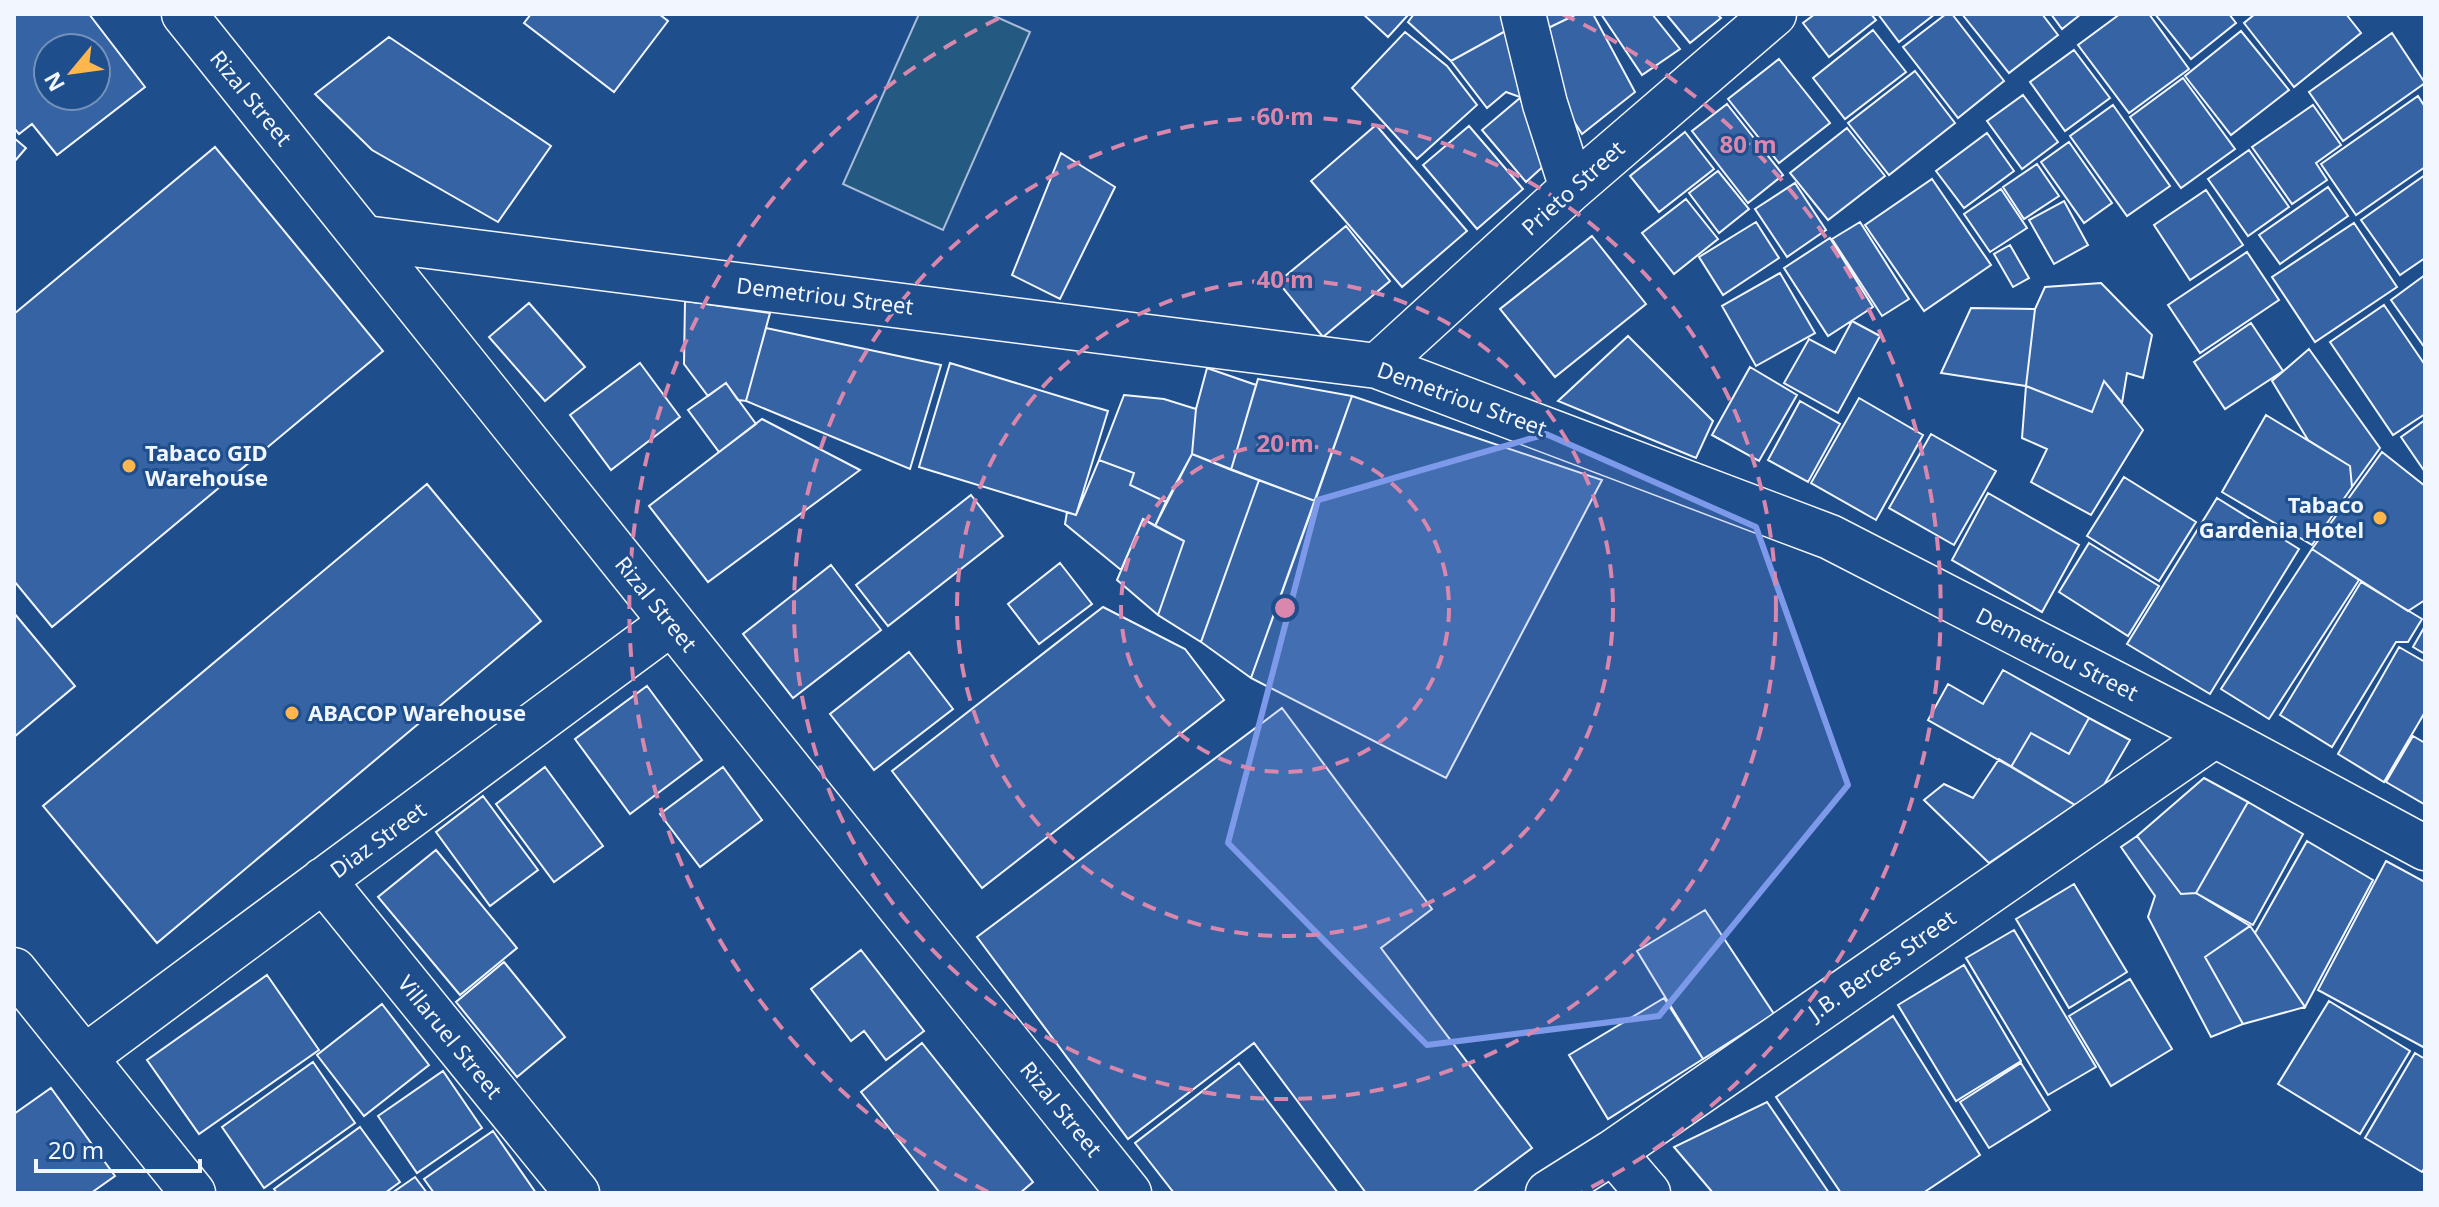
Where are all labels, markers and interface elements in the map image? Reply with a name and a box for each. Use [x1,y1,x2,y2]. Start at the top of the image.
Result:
north arrow [32,32,112,112]
street label: Rizal Street [204,43,300,151]
text: N [36,67,71,97]
text: 60 m [1256,99,1314,132]
text: 80 m [1719,127,1777,160]
street label: Prieto Street [1514,133,1630,242]
text: 40 m [1256,262,1314,295]
street label: Demetriou Street [735,269,915,321]
street label: Demetriou Street [1373,353,1551,443]
text: 20 m [1256,426,1314,459]
place label: Tabaco GID Warehouse [145,437,268,492]
marker: Tabaco GID Warehouse [120,457,138,475]
place label: Tabaco Gardenia Hotel [2199,489,2364,544]
marker: Tabaco Gardenia Hotel [2371,509,2389,527]
street label: Rizal Street [609,549,705,657]
centre of rings [1271,594,1299,622]
street label: Demetriou Street [1971,599,2144,707]
place label: ABACOP Warehouse [308,697,526,727]
marker: ABACOP Warehouse [283,704,301,722]
street label: Diaz Street [323,794,431,884]
street label: J.B. Berces Street [1800,902,1961,1027]
street label: Villaruel Street [392,968,510,1104]
street label: Rizal Street [1014,1054,1110,1162]
scale bar [36,1123,200,1173]
text: 20 m [48,1133,104,1166]

